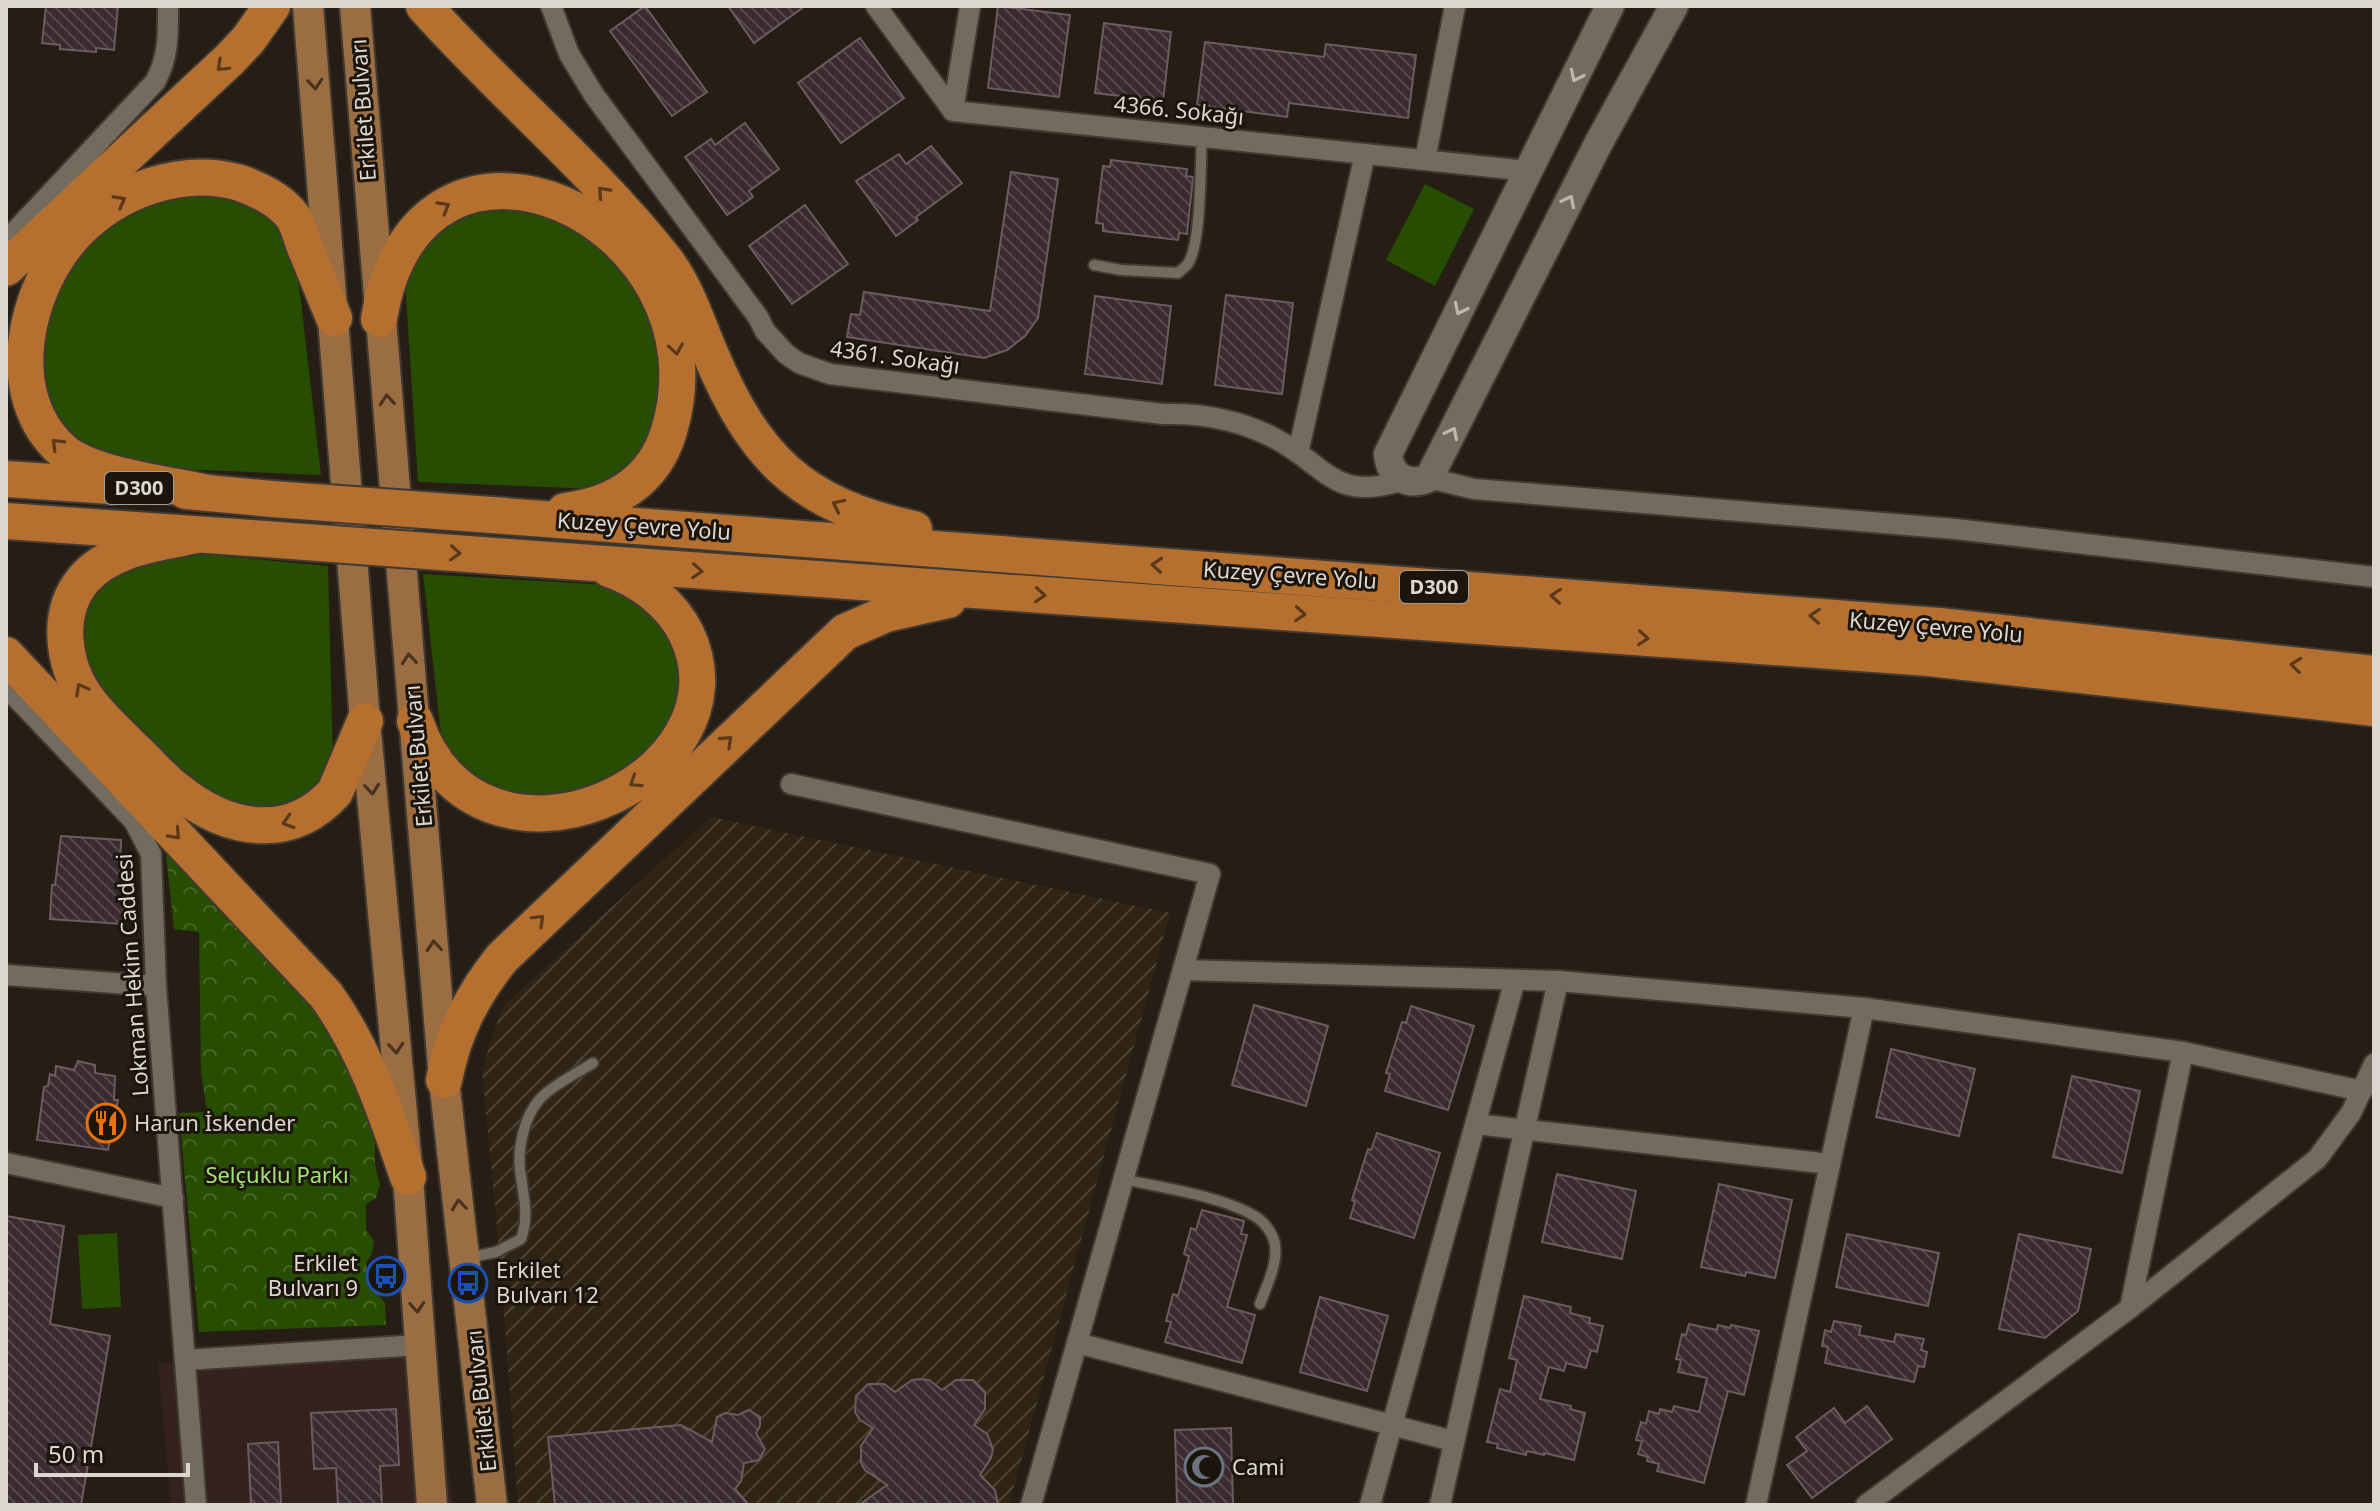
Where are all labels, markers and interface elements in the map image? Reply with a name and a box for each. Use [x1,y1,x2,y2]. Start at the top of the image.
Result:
street label: Erkilet Bulvarı [342,38,382,182]
one-way arrow [217,57,231,71]
one-way arrow [1570,67,1585,82]
one-way arrow [306,78,323,91]
street label: 4366. Sokağı [1113,87,1246,131]
one-way arrow [598,187,613,201]
one-way arrow [1559,194,1575,209]
one-way arrow [112,195,126,211]
one-way arrow [435,201,450,217]
one-way arrow [1454,300,1470,315]
street label: 4361. Sokağı [828,332,962,380]
one-way arrow [667,342,684,356]
one-way arrow [378,393,395,406]
one-way arrow [1442,426,1458,441]
one-way arrow [51,439,66,453]
road number: D300 [105,472,173,504]
one-way arrow [832,499,846,515]
street label: Kuzey Çevre Yolu [556,504,732,546]
one-way arrow [449,544,462,561]
street label: Kuzey Çevre Yolu [1202,553,1378,595]
one-way arrow [1150,557,1163,574]
one-way arrow [691,562,704,579]
road number: D300 [1400,571,1468,603]
one-way arrow [1034,586,1047,603]
one-way arrow [1549,588,1562,605]
street label: Kuzey Çevre Yolu [1848,603,2024,649]
one-way arrow [1294,605,1307,622]
one-way arrow [1808,608,1821,625]
one-way arrow [1637,629,1650,646]
one-way arrow [401,652,418,665]
one-way arrow [2290,657,2303,674]
one-way arrow [76,683,91,697]
street label: Erkilet Bulvarı [396,684,438,828]
one-way arrow [718,736,733,750]
one-way arrow [629,773,644,788]
one-way arrow [363,783,380,796]
one-way arrow [281,813,295,829]
one-way arrow [165,825,180,839]
street label: Lokman Hekim Caddesi [108,853,154,1097]
one-way arrow [530,916,545,930]
one-way arrow [426,939,443,952]
one-way arrow [387,1042,404,1055]
restaurant icon: Harun İskender [85,1102,127,1144]
place label: Harun İskender [134,1107,295,1137]
park label: Selçuklu Parkı [205,1159,349,1189]
one-way arrow [450,1198,467,1211]
place label: Erkilet Bulvarı 9 [268,1247,358,1302]
place label: Erkilet Bulvarı 12 [496,1254,599,1309]
bus stop icon: Erkilet Bulvarı 9 [365,1255,407,1297]
bus stop icon: Erkilet Bulvarı 12 [447,1262,489,1304]
one-way arrow [408,1301,425,1314]
street label: Erkilet Bulvarı [458,1329,502,1473]
scale bar [36,1427,188,1477]
text: 50 m [48,1437,104,1470]
mosque icon: Cami [1183,1446,1225,1488]
place label: Cami [1232,1451,1285,1481]

